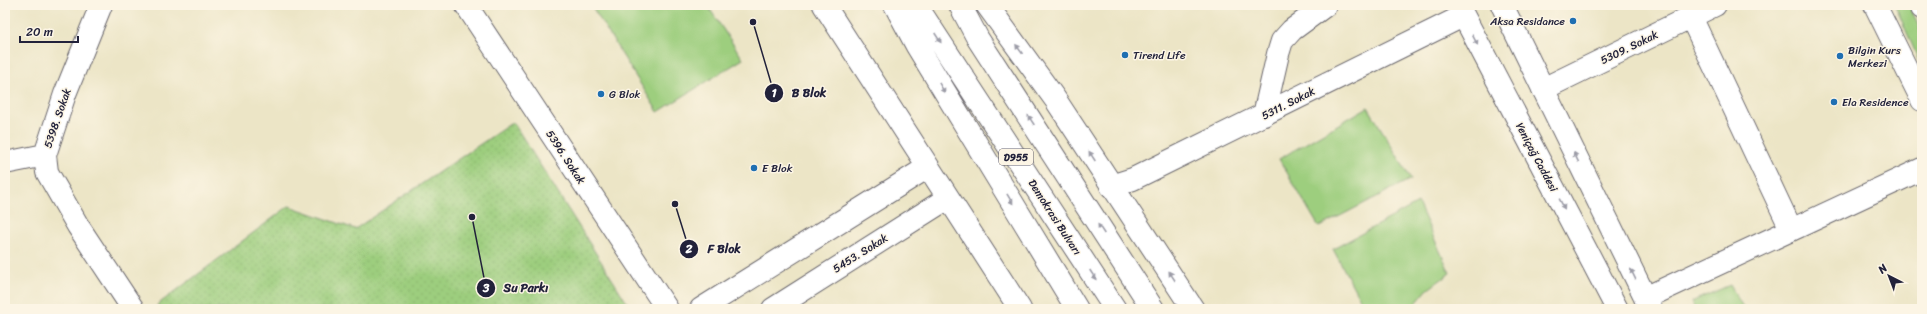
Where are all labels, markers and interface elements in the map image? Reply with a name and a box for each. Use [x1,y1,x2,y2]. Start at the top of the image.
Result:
place label: Aksa Residance [1489,12,1565,31]
marker: Aksa Residance [1568,16,1578,26]
scale bar [20,18,78,44]
text: 20 m [26,21,53,43]
street label: 5309. Sokak [1597,25,1662,70]
one-way arrow [934,32,941,44]
one-way arrow [1472,34,1478,46]
place label: Bilgin Kurs Merkezi [1848,41,1902,73]
one-way arrow [1015,44,1023,55]
place label: Tirend Life [1133,46,1186,65]
marker: Tirend Life [1120,50,1130,60]
marker: Bilgin Kurs Merkezi [1835,51,1845,61]
callout: B Blok [764,81,835,105]
text: 1 [771,82,777,104]
text: B Blok [792,82,827,104]
street label: 5311. Sokak [1258,82,1319,125]
one-way arrow [938,83,946,93]
place label: G Blok [609,85,640,104]
street label: 5398. Sokak [38,86,77,151]
marker: G Blok [596,89,606,99]
place label: Ela Residence [1842,93,1909,112]
marker: Ela Residence [1829,97,1839,107]
one-way arrow [1027,114,1034,126]
street label: Yeniçağ Caddesi [1510,119,1563,196]
street label: 5396. Sokak [541,126,590,188]
road number: D955 [999,149,1033,165]
one-way arrow [1088,151,1096,162]
one-way arrow [1573,152,1579,163]
place label: E Blok [762,159,793,178]
marker: E Blok [749,163,759,173]
street label: Demokrasi Bulvarı [1023,176,1086,259]
one-way arrow [1006,193,1013,204]
one-way arrow [1559,199,1565,210]
one-way arrow [1097,224,1105,235]
street label: 5453. Sokak [829,229,892,278]
callout: F Blok [679,237,748,261]
text: 2 [685,238,693,260]
text: F Blok [706,238,741,260]
north arrow [1869,256,1909,296]
text: N [1873,259,1892,279]
one-way arrow [1630,268,1636,280]
one-way arrow [1089,270,1097,280]
one-way arrow [1168,271,1176,282]
callout: Su Parkı [476,276,557,300]
text: 3 [482,277,490,299]
text: Su Parkı [503,277,549,299]

